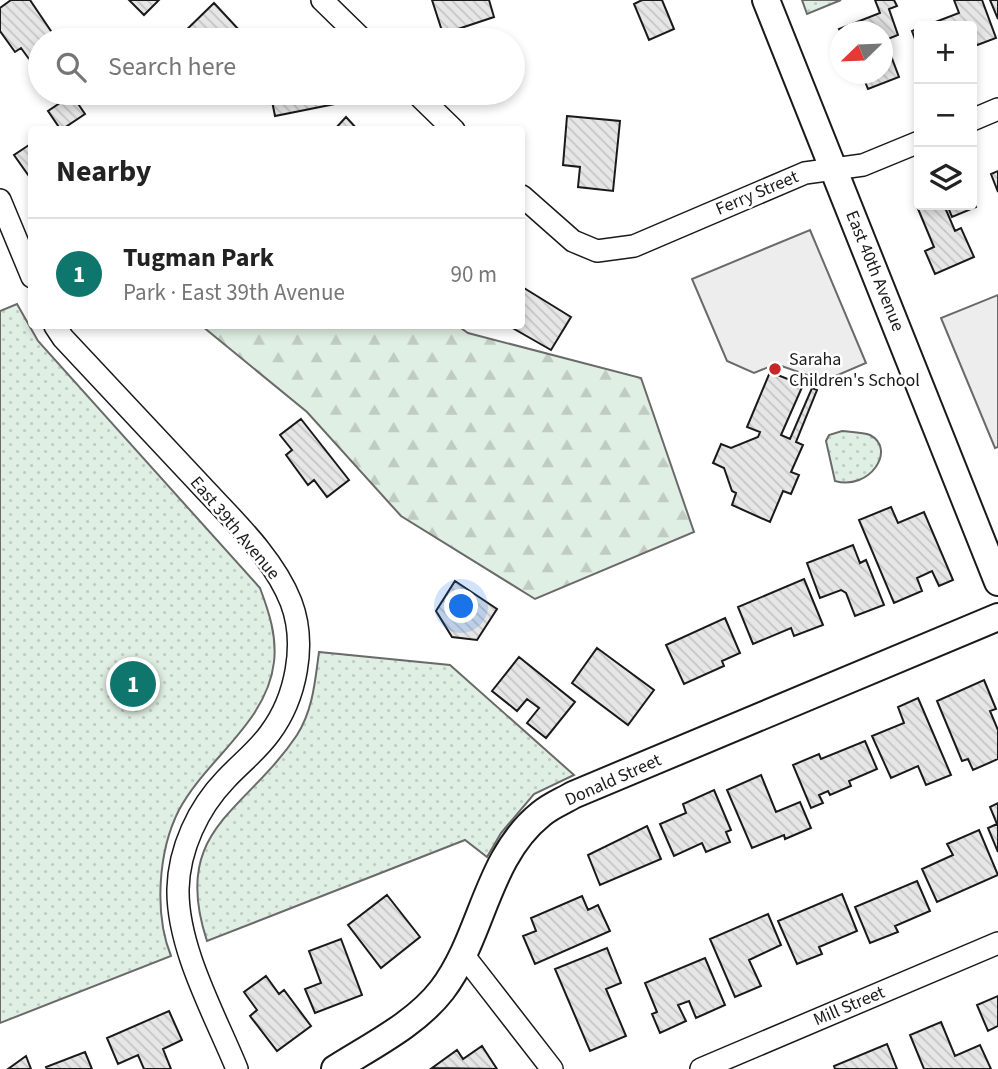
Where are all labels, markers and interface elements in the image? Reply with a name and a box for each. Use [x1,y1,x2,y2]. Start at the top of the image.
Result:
north arrow [830,21,893,84]
map controls [914,21,977,210]
button: + [914,21,977,84]
search box [28,28,525,105]
icon: search [52,48,90,86]
text: Search here [108,48,236,85]
button: − [914,84,977,147]
button: layers [914,147,977,210]
text: Nearby [56,150,151,193]
street label: Ferry Street [712,164,802,222]
street label: East 40th Avenue [839,207,911,335]
text: Tugman Park [123,239,274,276]
text: 1 [73,258,85,291]
text: 90 m [450,258,497,291]
text: Park · East 39th Avenue [123,276,345,309]
place label: Saraha Children's School [789,347,920,393]
marker: Saraha Children's School [767,361,783,377]
street label: East 39th Avenue [184,471,286,585]
your location [444,589,478,623]
pin: 1 [110,658,156,710]
street label: Donald Street [561,748,665,812]
street label: Mill Street [809,980,889,1032]

